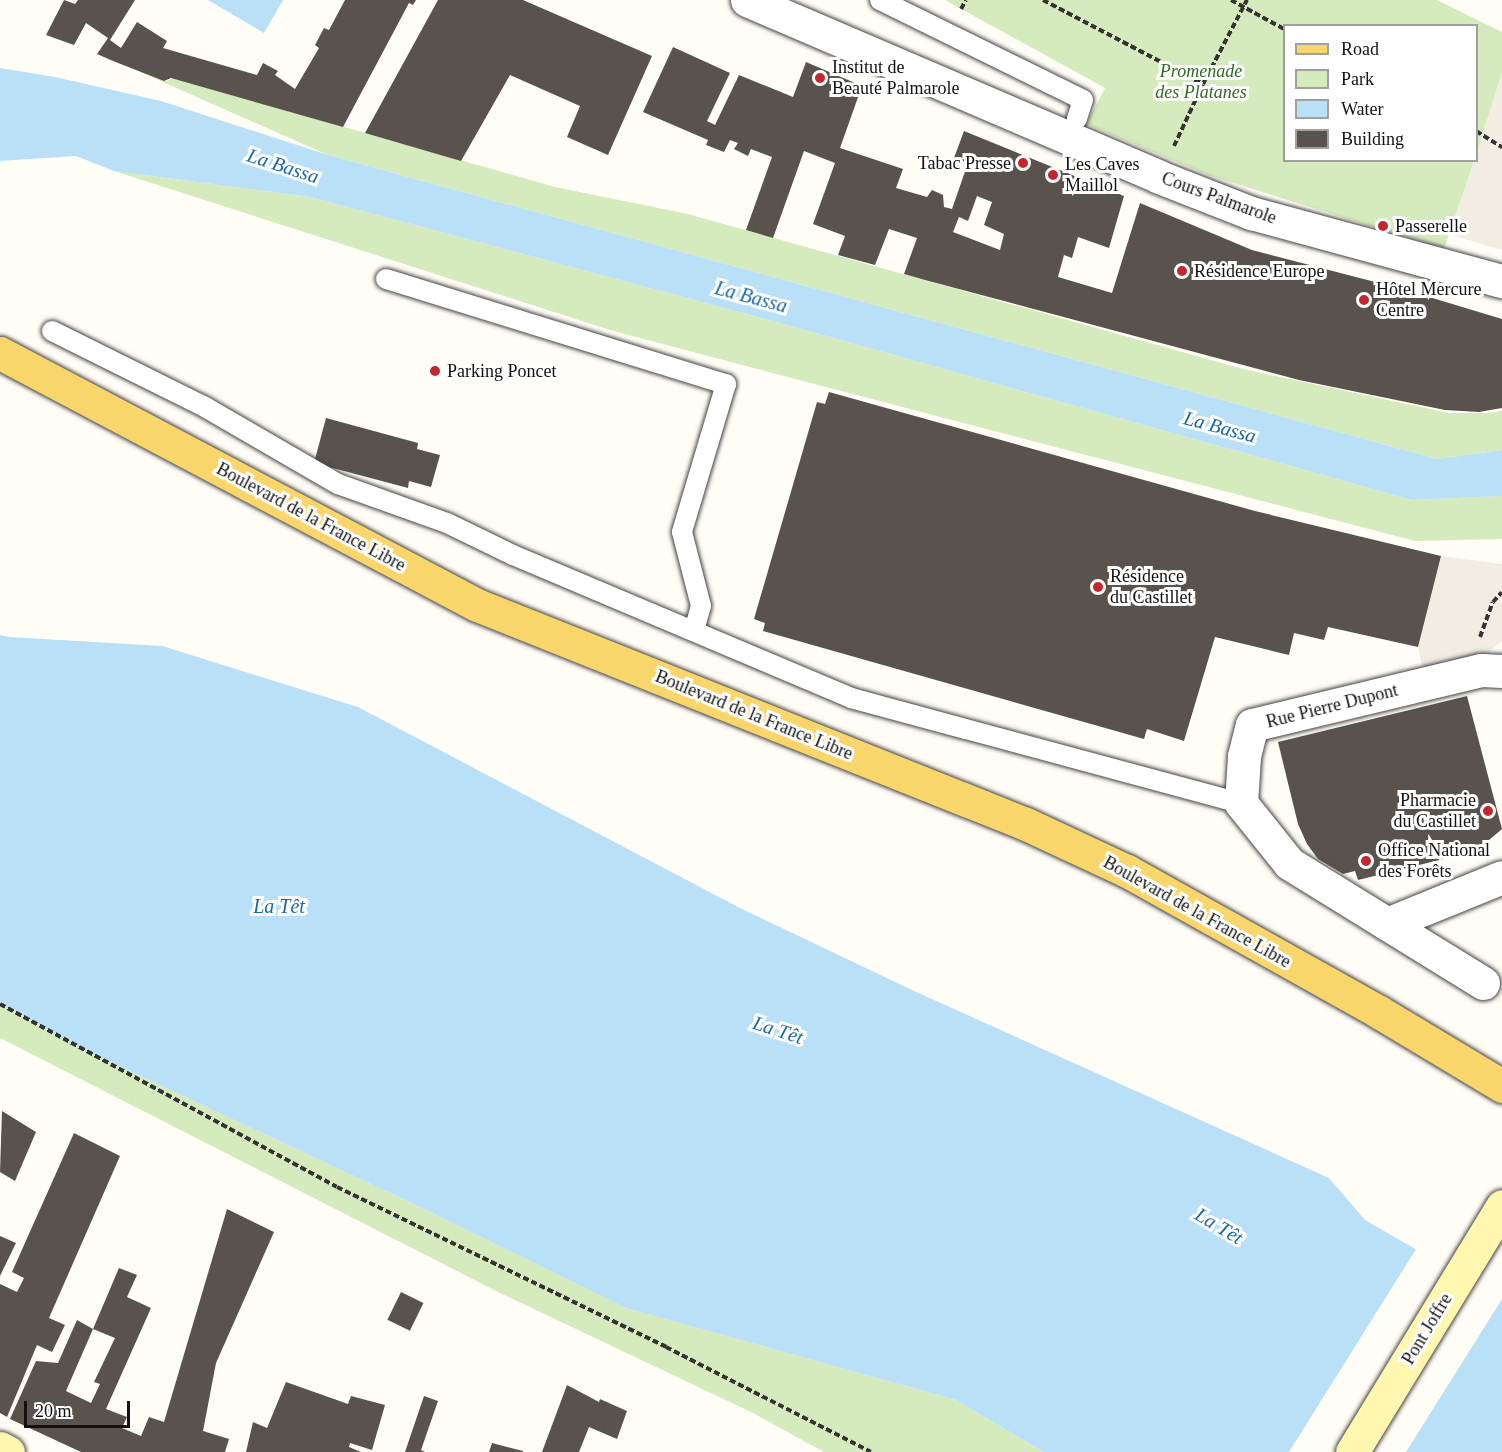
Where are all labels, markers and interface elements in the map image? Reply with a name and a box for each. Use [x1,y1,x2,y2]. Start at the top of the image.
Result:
legend [1283,24,1478,162]
text: Road [1341,39,1379,59]
place label: Institut de Beauté Palmarole [832,57,959,100]
park label: Promenade des Platanes [1155,61,1247,104]
text: Park [1341,69,1374,89]
marker: Institut de Beauté Palmarole [813,71,827,85]
text: Water [1341,99,1384,119]
text: Building [1341,129,1404,149]
water label: La Bassa [244,143,322,189]
place label: Tabac Presse [918,152,1011,174]
place label: Les Caves Maillol [1065,154,1139,196]
marker: Tabac Presse [1016,156,1030,170]
street label: Cours Palmarole [1159,167,1279,229]
marker: Les Caves Maillol [1046,168,1060,182]
place label: Passerelle [1395,215,1467,237]
marker: Passerelle [1376,219,1390,233]
place label: Résidence Europe [1194,260,1324,282]
marker: Résidence Europe [1175,264,1189,278]
water label: La Bassa [712,276,790,318]
place label: Hôtel Mercure Centre [1376,279,1481,322]
marker: Hôtel Mercure Centre [1357,293,1371,307]
place label: Parking Poncet [447,360,556,382]
marker: Parking Poncet [428,364,442,378]
water label: La Bassa [1181,406,1259,448]
street label: Boulevard de la France Libre [213,458,409,576]
place label: Résidence du Castillet [1110,566,1192,608]
marker: Résidence du Castillet [1091,580,1105,594]
street label: Boulevard de la France Libre [652,665,856,765]
street label: Rue Pierre Dupont [1264,679,1400,733]
place label: Pharmacie du Castillet [1394,790,1476,832]
marker: Pharmacie du Castillet [1481,804,1495,818]
place label: Office National des Forêts [1378,840,1490,882]
street label: Boulevard de la France Libre [1100,851,1294,973]
marker: Office National des Forêts [1359,854,1373,868]
water label: La Têt [253,894,305,918]
water label: La Têt [750,1011,806,1049]
water label: La Têt [1191,1202,1247,1250]
street label: Pont Joffre [1397,1290,1457,1368]
scale bar [27,1389,134,1427]
text: 20 m [35,1401,72,1421]

